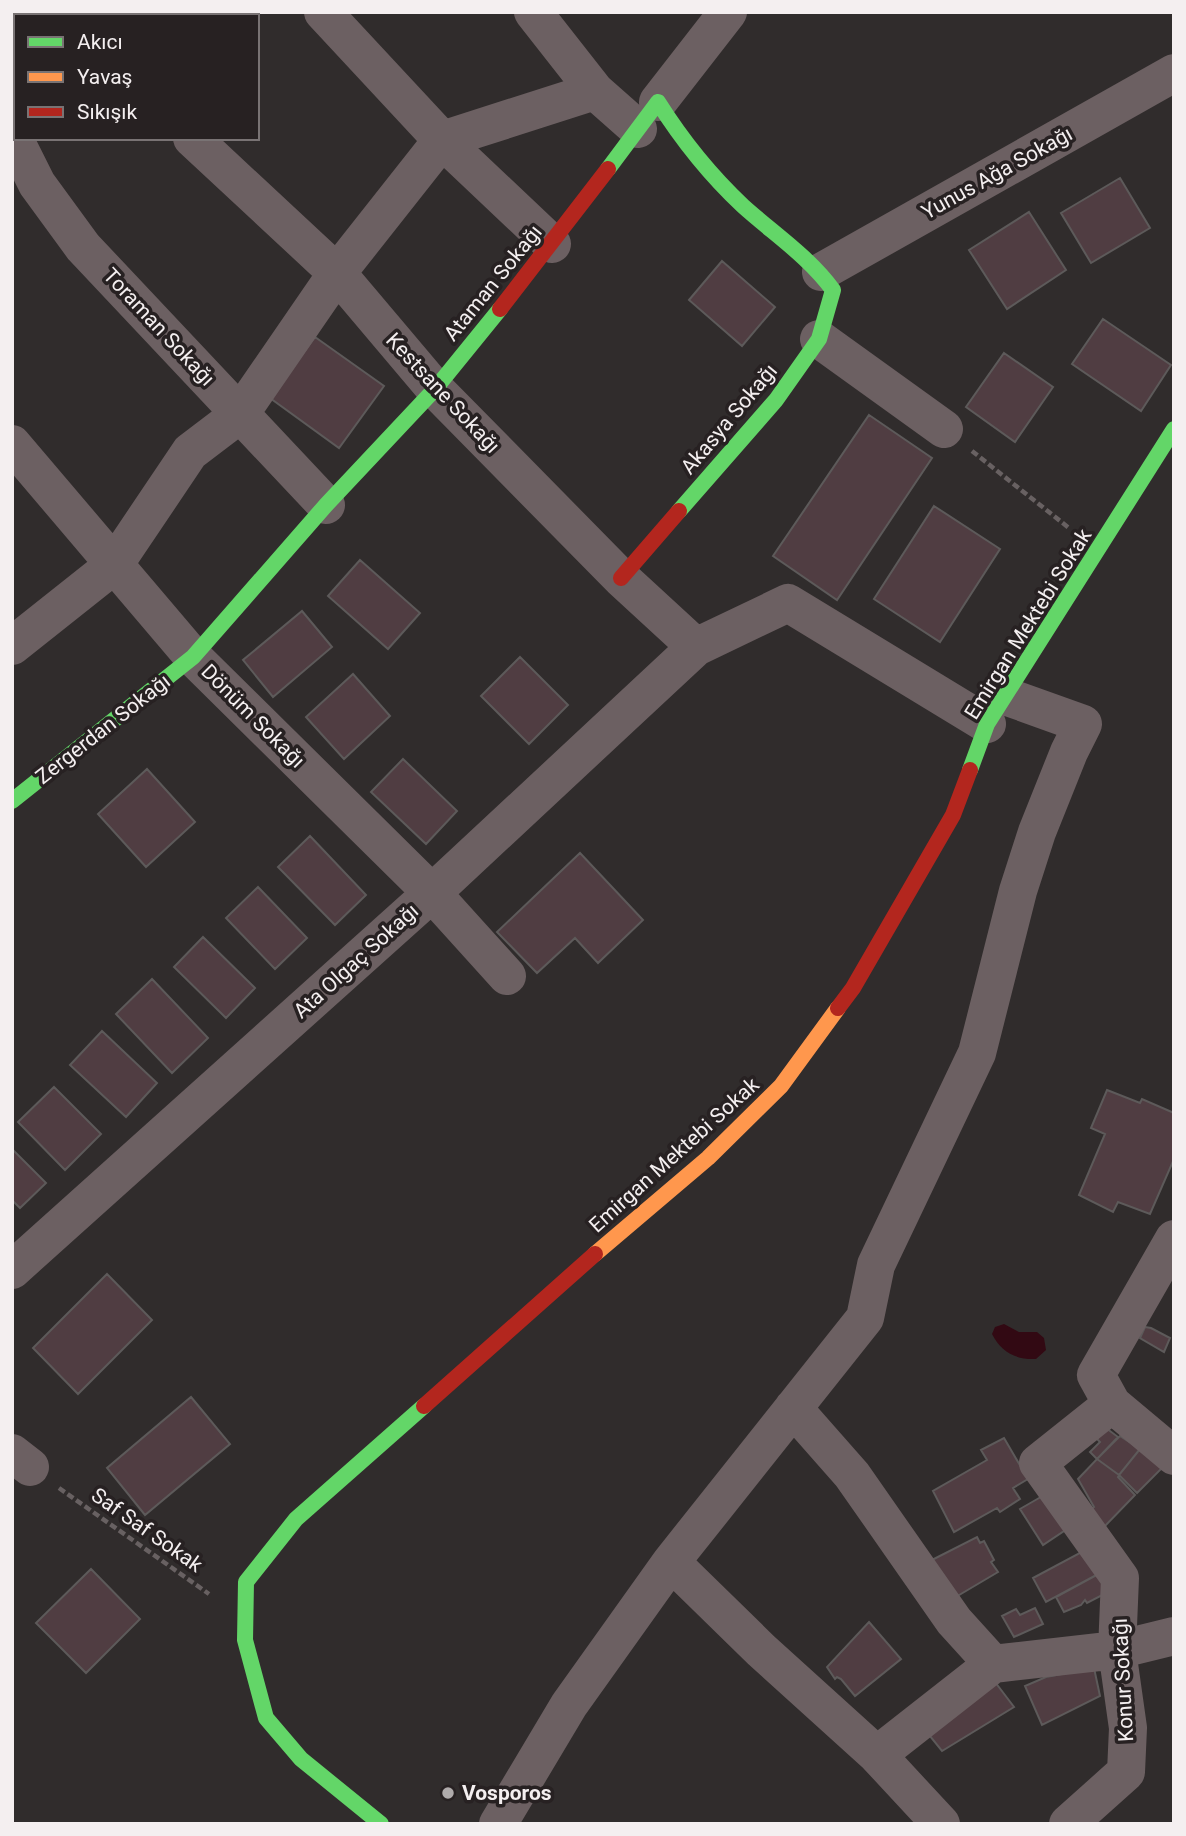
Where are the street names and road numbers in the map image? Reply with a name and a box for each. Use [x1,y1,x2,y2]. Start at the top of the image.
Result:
street label: Yunus Ağa Sokağı [917,122,1077,224]
street label: Ataman Sokağı [439,220,547,346]
street label: Toraman Sokağı [98,263,220,391]
street label: Kestsane Sokağı [381,328,505,458]
street label: Akasya Sokağı [676,359,782,479]
street label: Emirgan Mektebi Sokak [960,524,1097,724]
street label: Dönüm Sokağı [196,659,310,773]
street label: Zergerdan Sokağı [31,669,175,789]
street label: Ata Olgaç Sokağı [289,899,423,1023]
street label: Emirgan Mektebi Sokak [584,1072,764,1237]
street label: Saf Saf Sokak [87,1483,207,1577]
street label: Konur Sokağı [1108,1618,1138,1742]

